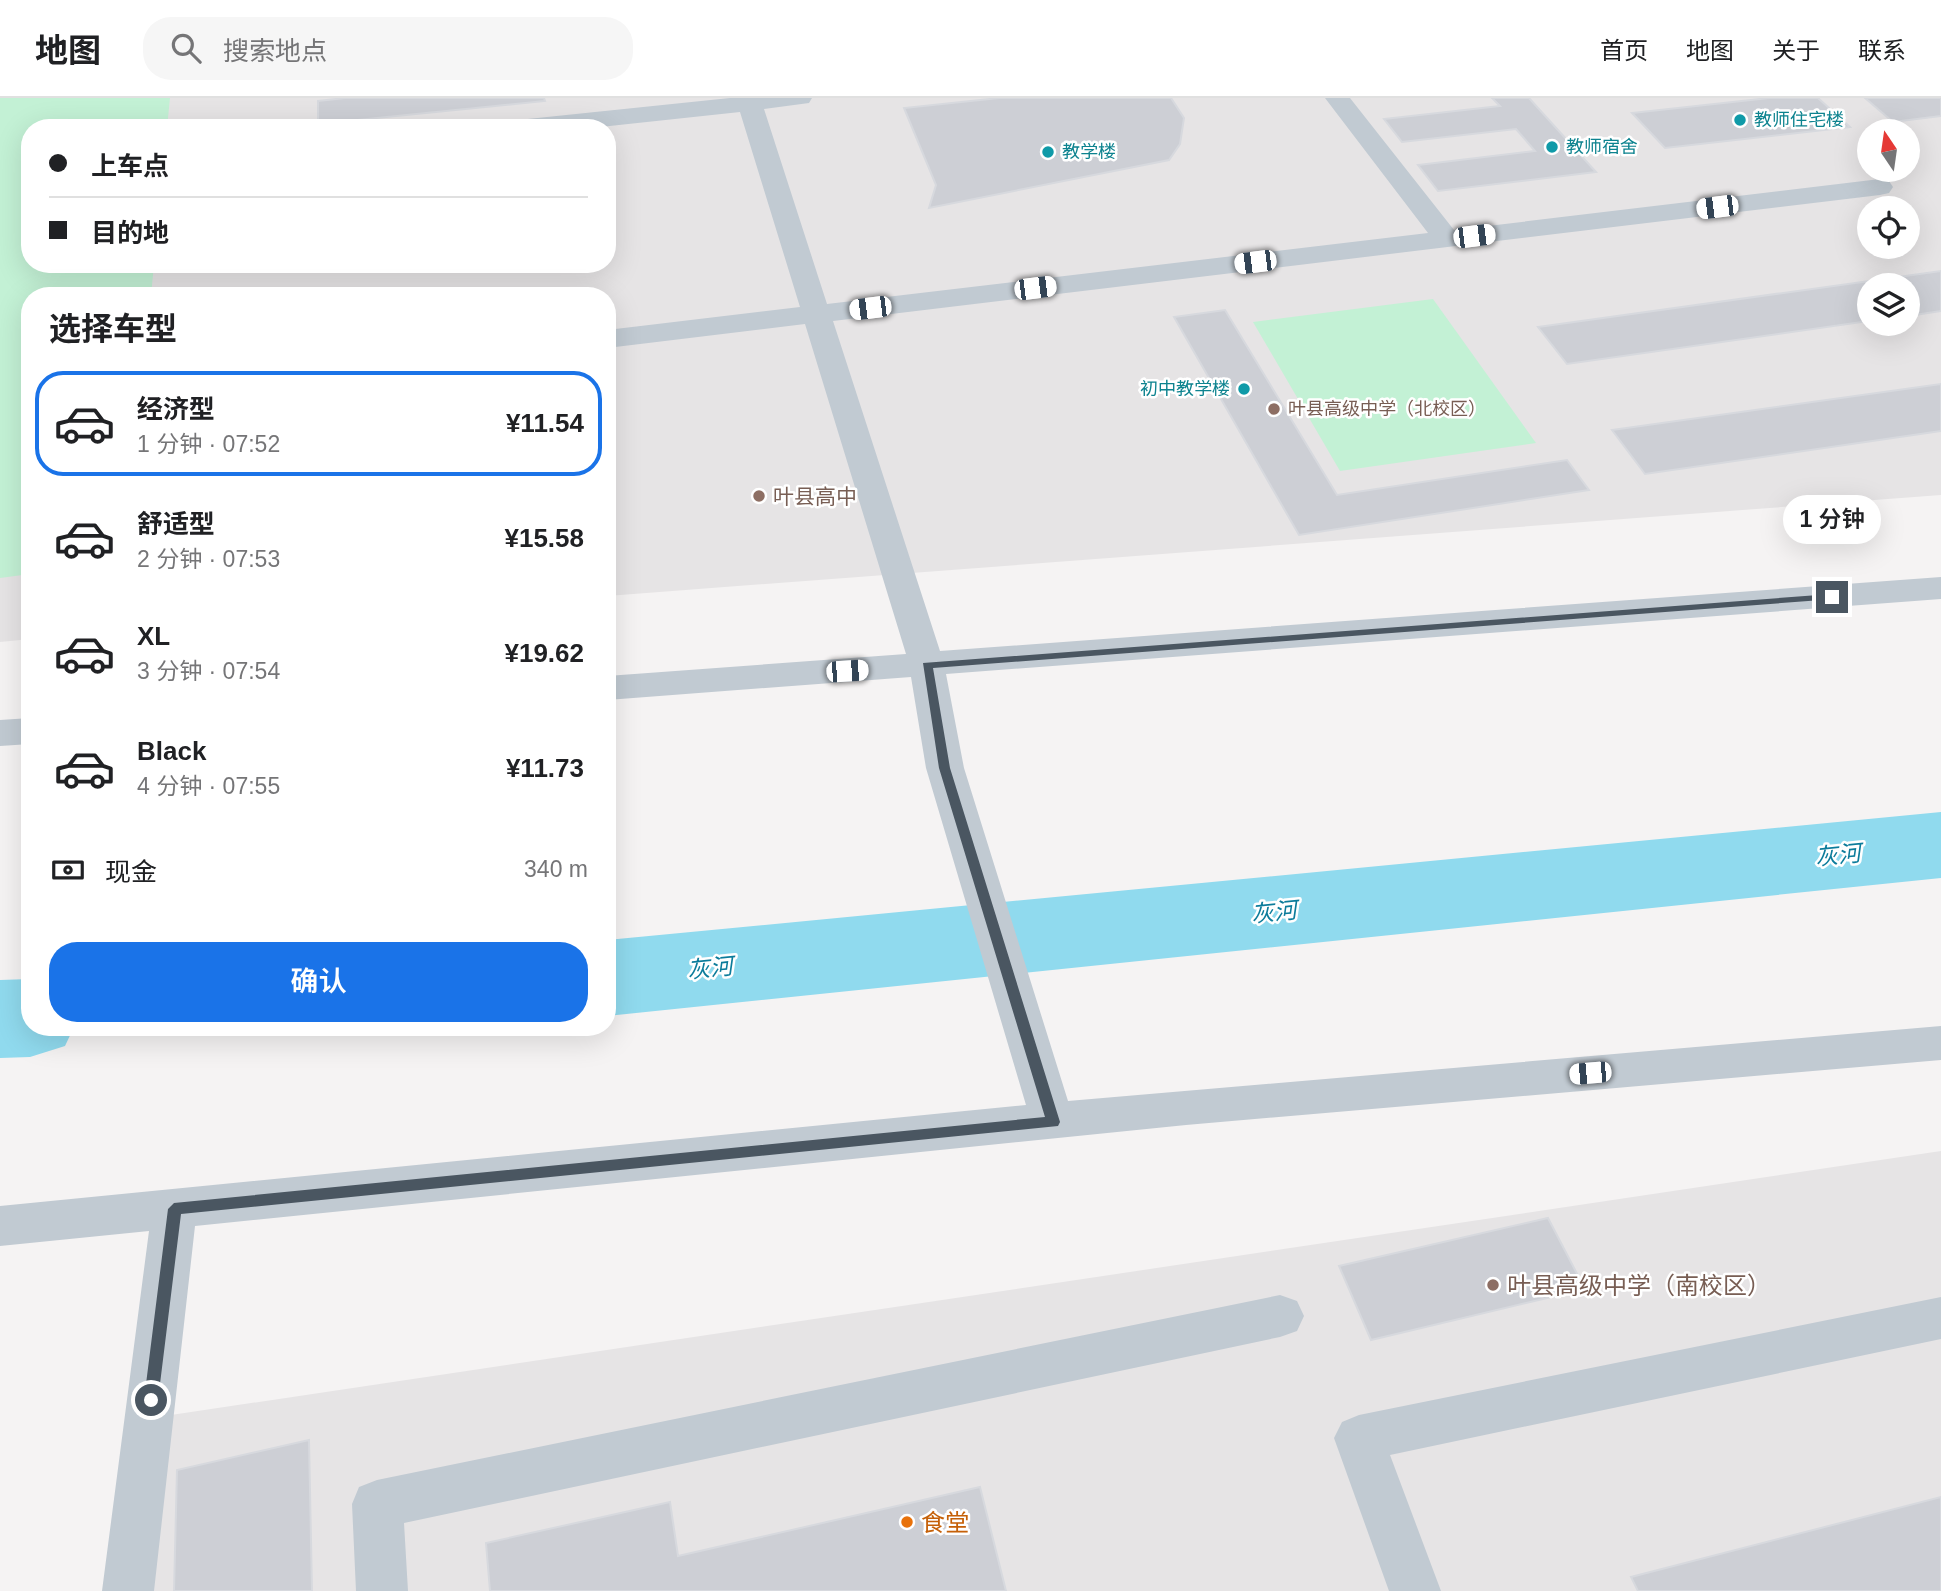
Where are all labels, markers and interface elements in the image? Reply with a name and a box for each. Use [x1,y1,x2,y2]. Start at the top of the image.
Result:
search box [143,17,633,80]
icon: search [167,29,205,67]
text: 地图 [35,32,101,69]
text: 搜索地点 [223,36,327,66]
text: 首页 [1600,37,1648,64]
text: 地图 [1686,37,1734,64]
text: 关于 [1772,37,1820,64]
text: 联系 [1858,37,1906,64]
place label: 教师住宅楼 [1754,110,1844,130]
marker: 教师住宅楼 [1732,112,1748,128]
north arrow [1857,119,1920,182]
map controls [1857,119,1920,336]
place label: 教师宿舍 [1566,137,1638,157]
marker: 教师宿舍 [1544,139,1560,155]
place label: 教学楼 [1062,142,1116,162]
marker: 教学楼 [1040,144,1056,160]
text: 上车点 [91,151,169,181]
car [1695,194,1740,220]
button: locate [1857,196,1920,259]
text: 目的地 [91,218,169,248]
car [1452,223,1497,249]
car [1233,249,1278,275]
button: layers [1857,273,1920,336]
car [1013,275,1058,301]
car [848,295,893,321]
text: 选择车型 [49,311,177,347]
place label: 初中教学楼 [1140,379,1230,399]
marker: 初中教学楼 [1236,381,1252,397]
icon: car [53,392,116,455]
text: 经济型 [137,394,215,424]
place label: 叶县高级中学（北校区） [1288,399,1486,419]
marker: 叶县高级中学（北校区） [1266,401,1282,417]
text: ¥11.54 [506,408,584,438]
text: 1 分钟 · 07:52 [137,431,280,457]
place label: 叶县高中 [773,485,857,508]
marker: 叶县高中 [751,488,767,504]
callout: 1 分钟 [1783,496,1881,545]
text: 1 分钟 [1799,506,1865,532]
icon: car [53,507,116,570]
text: 舒适型 [137,509,215,539]
text: ¥15.58 [504,523,584,553]
text: 2 分钟 · 07:53 [137,546,280,572]
route end [1816,581,1848,613]
text: XL [137,621,170,651]
icon: car [53,622,116,685]
text: ¥19.62 [504,638,584,668]
text: 3 分钟 · 07:54 [137,658,280,684]
car [826,659,869,683]
text: Black [137,736,206,766]
icon: car [53,737,116,800]
text: ¥11.73 [506,753,584,783]
text: 4 分钟 · 07:55 [137,773,280,799]
water label: 灰河 [1814,839,1866,870]
icon: cash [49,851,87,889]
text: 340 m [524,856,588,882]
text: 现金 [105,857,157,887]
water label: 灰河 [1250,896,1302,927]
button: 确认 [49,942,588,1022]
water label: 灰河 [686,952,738,983]
car [1569,1061,1612,1085]
place label: 叶县高级中学（南校区） [1507,1272,1771,1299]
marker: 叶县高级中学（南校区） [1485,1277,1501,1293]
route start [135,1384,167,1416]
place label: 食堂 [921,1509,969,1536]
marker: 食堂 [899,1514,915,1530]

